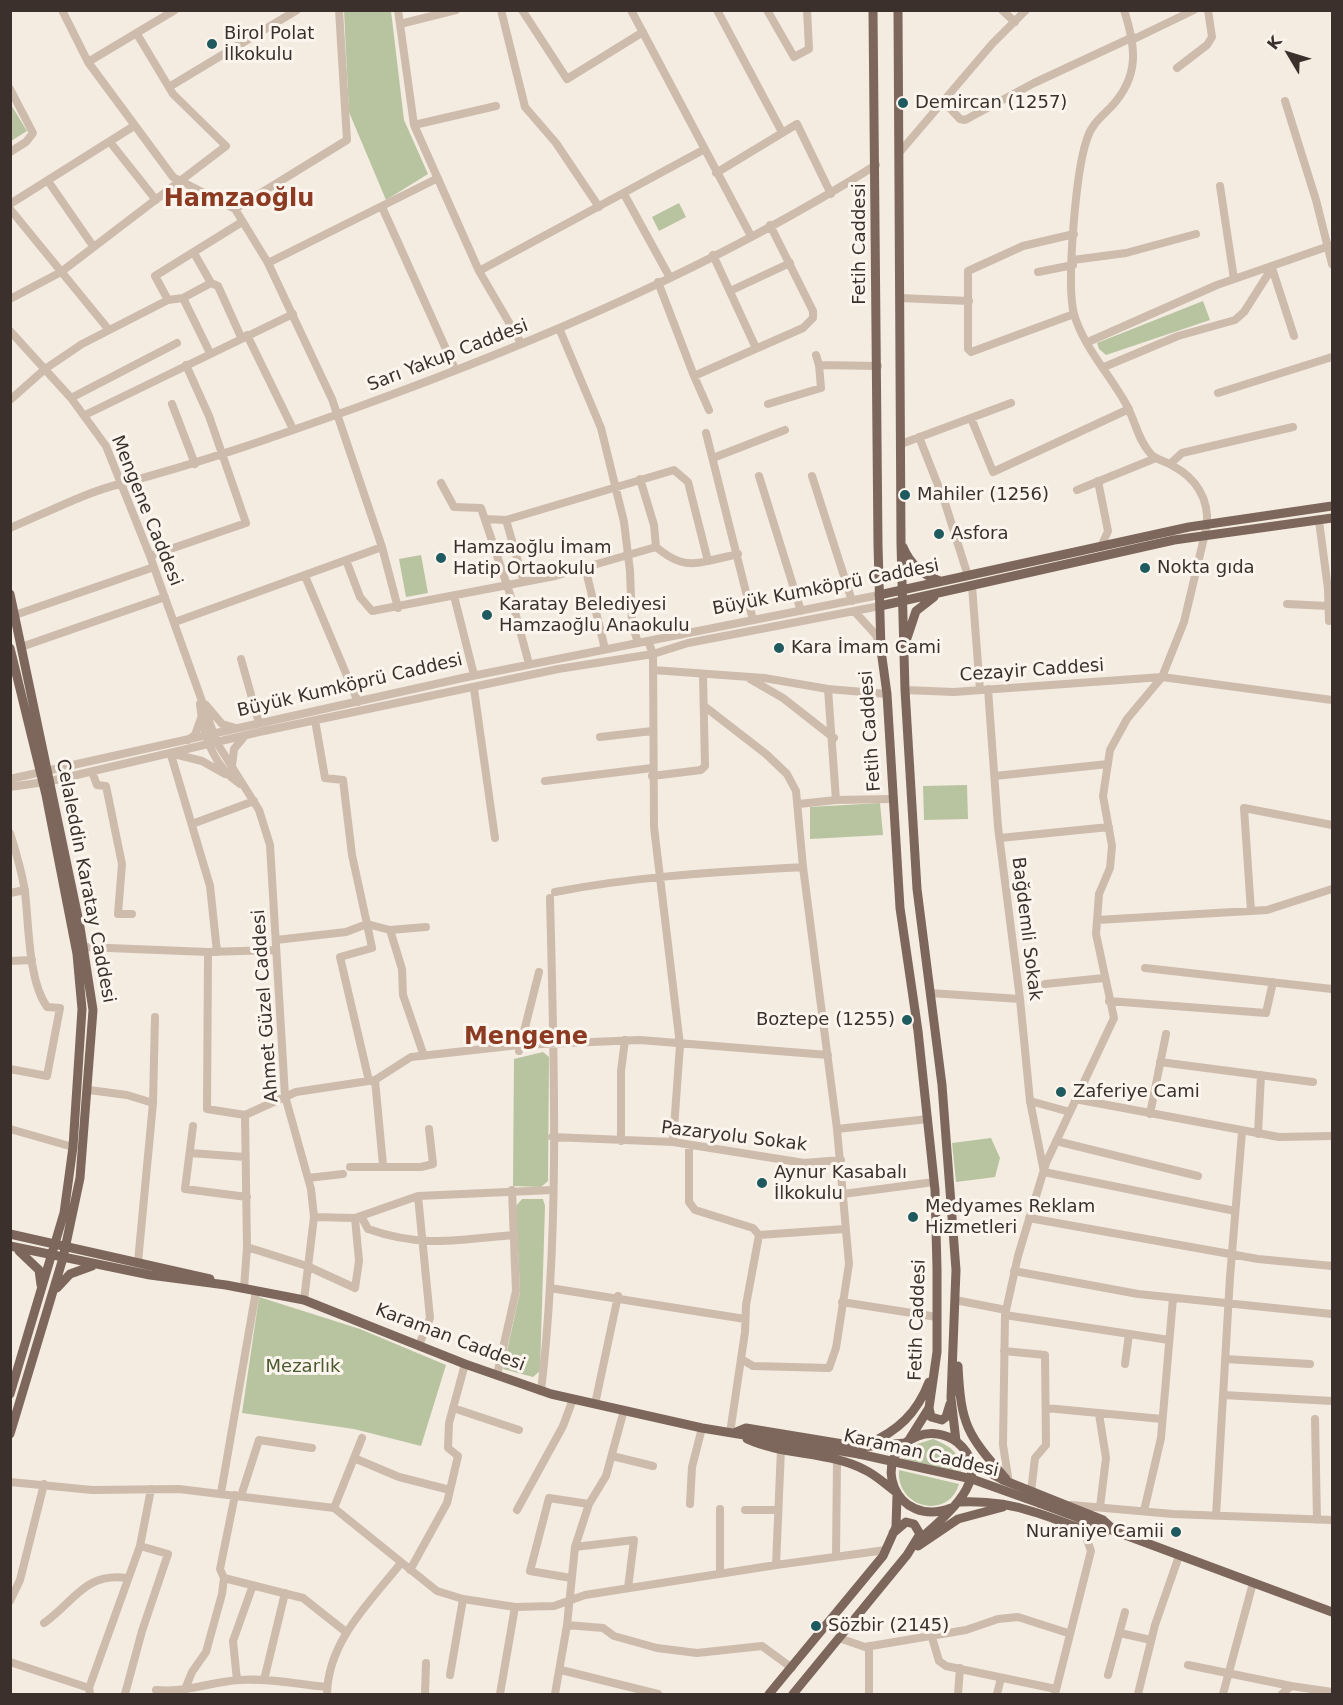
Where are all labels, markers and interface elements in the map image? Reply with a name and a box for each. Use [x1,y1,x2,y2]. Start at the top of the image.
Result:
place label: Birol Polat İlkokulu [224,23,314,66]
north arrow [1259,24,1319,84]
text: K [1263,32,1286,53]
marker: Birol Polat İlkokulu [205,37,219,51]
place label: Demircan (1257) [915,92,1067,114]
marker: Demircan (1257) [896,96,910,110]
street label: Fetih Caddesi [849,183,871,305]
district label: Hamzaoğlu [164,186,314,214]
street label: Sarı Yakup Caddesi [365,315,531,397]
street label: Mengene Caddesi [106,432,186,590]
place label: Mahiler (1256) [917,484,1049,506]
marker: Mahiler (1256) [898,488,912,502]
place label: Asfora [951,523,1008,545]
marker: Asfora [932,527,946,541]
place label: Hamzaoğlu İmam Hatip Ortaokulu [453,537,612,580]
marker: Hamzaoğlu İmam Hatip Ortaokulu [434,551,448,565]
street label: Büyük Kumköprü Caddesi [711,555,941,621]
place label: Nokta gıda [1157,557,1255,579]
marker: Nokta gıda [1138,561,1152,575]
place label: Karatay Belediyesi Hamzaoğlu Anaokulu [499,594,690,636]
marker: Karatay Belediyesi Hamzaoğlu Anaokulu [480,608,494,622]
place label: Kara İmam Cami [791,637,941,659]
marker: Kara İmam Cami [772,641,786,655]
street label: Büyük Kumköprü Caddesi [235,650,465,722]
street label: Cezayir Caddesi [959,655,1105,687]
street label: Fetih Caddesi [856,670,886,792]
street label: Celaleddin Karatay Caddesi [51,757,119,1005]
street label: Bağdemli Sokak [1006,856,1046,1002]
street label: Ahmet Güzel Caddesi [248,909,284,1103]
place label: Boztepe (1255) [756,1009,895,1031]
marker: Boztepe (1255) [900,1013,914,1027]
district label: Mengene [464,1024,588,1052]
place label: Zaferiye Cami [1073,1081,1200,1103]
marker: Zaferiye Cami [1054,1085,1068,1099]
street label: Pazaryolu Sokak [660,1117,808,1157]
place label: Aynur Kasabalı İlkokulu [774,1162,907,1204]
marker: Aynur Kasabalı İlkokulu [755,1176,769,1190]
place label: Medyames Reklam Hizmetleri [925,1196,1095,1238]
marker: Medyames Reklam Hizmetleri [906,1210,920,1224]
street label: Fetih Caddesi [905,1259,931,1381]
street label: Karaman Caddesi [372,1300,528,1376]
park label: Mezarlık [266,1356,340,1378]
street label: Karaman Caddesi [841,1426,1001,1482]
place label: Nuraniye Camii [1026,1521,1164,1543]
marker: Nuraniye Camii [1169,1525,1183,1539]
place label: Sözbir (2145) [828,1615,949,1637]
marker: Sözbir (2145) [809,1619,823,1633]

